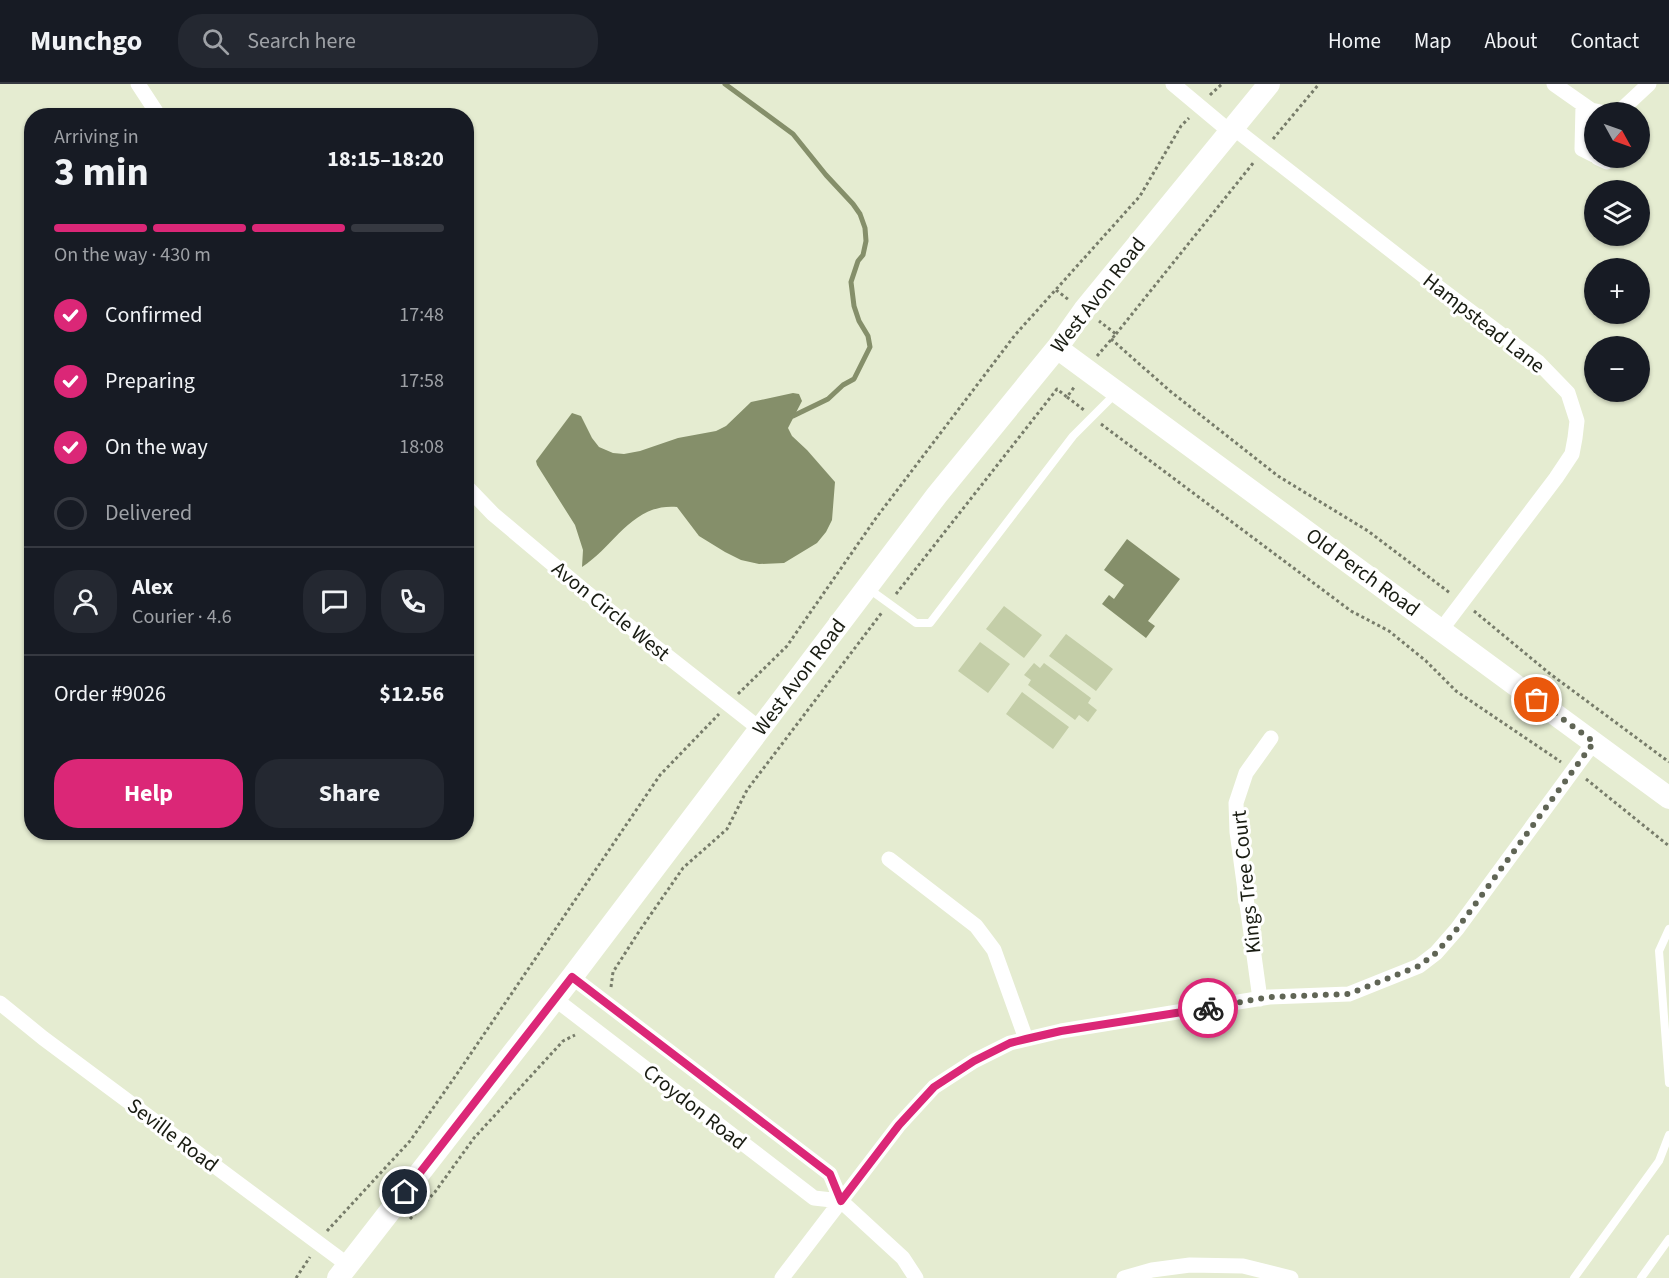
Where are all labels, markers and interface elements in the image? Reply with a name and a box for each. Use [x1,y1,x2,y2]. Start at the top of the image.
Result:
search box [178,14,598,68]
text: Munchgo [30,21,142,61]
icon: search [199,25,232,58]
text: Search here [247,25,356,57]
text: Home [1328,26,1381,56]
text: Map [1414,26,1452,56]
text: About [1485,26,1537,56]
text: Contact [1570,26,1639,56]
north arrow [1584,102,1650,168]
map controls [1584,102,1650,402]
text: Arriving in [54,123,139,151]
text: 18:15–18:20 [327,143,444,175]
text: 3 min [54,145,149,201]
button: layers [1584,180,1650,246]
street label: West Avon Road [1043,231,1153,359]
text: On the way · 430 m [54,241,211,269]
button: + [1584,258,1650,324]
street label: Hampstead Lane [1417,266,1551,380]
icon: check [54,299,87,332]
text: Confirmed [105,299,202,331]
text: 17:48 [399,301,444,329]
button: − [1584,336,1650,402]
icon: check [54,365,87,398]
text: Preparing [105,365,195,397]
text: 17:58 [399,367,444,395]
icon: check [54,431,87,464]
text: On the way [105,431,208,463]
text: 18:08 [399,433,444,461]
text: Delivered [105,497,192,529]
street label: Old Perch Road [1300,520,1426,624]
street label: Avon Circle West [546,554,676,668]
button: person [54,570,117,633]
button: chat [303,570,366,633]
button: phone [381,570,444,633]
text: Alex [132,571,173,603]
text: Courier · 4.6 [132,603,232,631]
street label: West Avon Road [745,612,853,742]
pin [1511,674,1562,725]
text: Order #9026 [54,678,166,710]
text: $12.56 [379,678,444,710]
icon: bag [1520,683,1553,716]
button: Help [54,759,243,828]
button: Share [255,759,444,828]
street label: Kings Tree Court [1224,809,1268,955]
courier [1178,978,1238,1038]
icon: bike [1192,992,1225,1025]
street label: Croydon Road [637,1057,753,1157]
street label: Seville Road [121,1091,225,1179]
pin [379,1166,430,1217]
icon: home [388,1175,421,1208]

